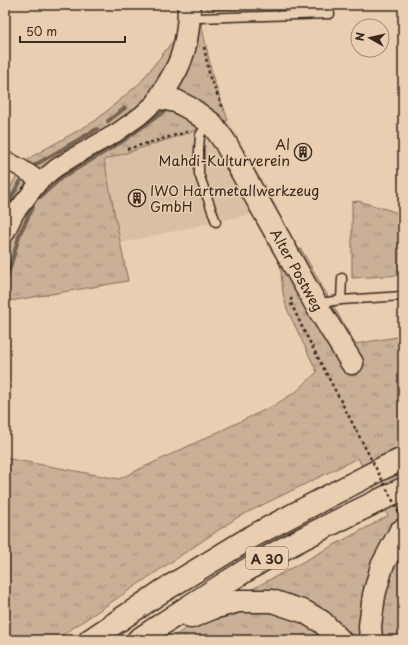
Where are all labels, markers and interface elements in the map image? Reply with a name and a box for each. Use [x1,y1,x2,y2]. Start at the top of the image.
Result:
scale bar [20,18,125,44]
north arrow [350,18,390,58]
text: 50 m [26,22,57,40]
text: N [351,31,369,42]
place label: Al Mahdi-Kulturverein [159,134,290,171]
building icon: Al Mahdi-Kulturverein [293,142,313,162]
place label: IWO Hartmetallwerkzeug GmbH [150,180,319,217]
building icon: IWO Hartmetallwerkzeug GmbH [127,188,147,208]
street label: Alter Postweg [265,225,329,315]
road number: A 30 [246,547,288,569]

